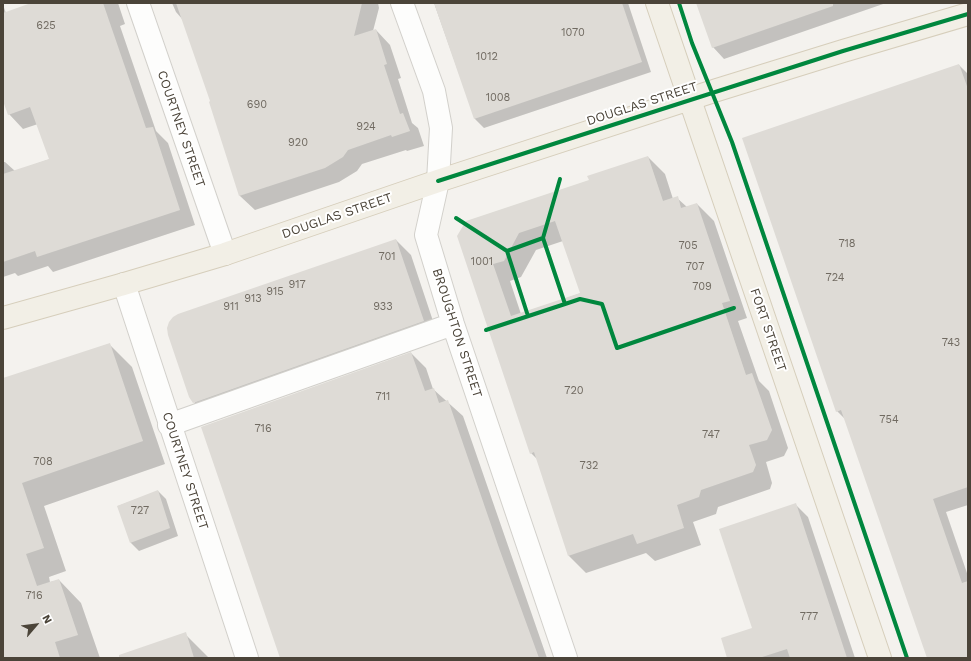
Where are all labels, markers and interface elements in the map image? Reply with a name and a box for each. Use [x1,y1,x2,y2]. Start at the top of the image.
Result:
house number: 625 [36,19,56,33]
house number: 1070 [561,26,585,40]
house number: 1012 [476,50,498,64]
street label: COURTNEY STREET [154,68,208,190]
street label: DOUGLAS STREET [585,79,699,129]
house number: 1008 [486,91,510,105]
house number: 690 [247,98,267,112]
house number: 924 [356,120,376,134]
house number: 920 [288,136,308,150]
street label: DOUGLAS STREET [280,190,394,242]
house number: 718 [838,237,856,251]
house number: 705 [678,239,698,253]
house number: 701 [378,250,396,264]
house number: 1001 [471,255,493,269]
house number: 707 [686,260,704,274]
street label: BROUGHTON STREET [429,266,485,400]
house number: 724 [826,271,844,285]
house number: 917 [288,278,306,292]
house number: 709 [692,280,712,294]
house number: 915 [266,285,284,299]
street label: FORT STREET [746,286,790,374]
house number: 913 [244,292,262,306]
house number: 911 [223,300,239,314]
house number: 933 [373,300,393,314]
house number: 743 [942,336,960,350]
house number: 720 [564,384,584,398]
house number: 711 [376,390,390,404]
street label: COURTNEY STREET [159,410,211,532]
house number: 754 [879,413,899,427]
house number: 716 [254,422,272,436]
house number: 747 [702,428,720,442]
house number: 708 [33,455,53,469]
house number: 732 [580,459,598,473]
house number: 727 [131,504,149,518]
house number: 716 [25,589,43,603]
north arrow [16,605,56,645]
house number: 777 [800,610,818,624]
text: N [39,612,55,626]

